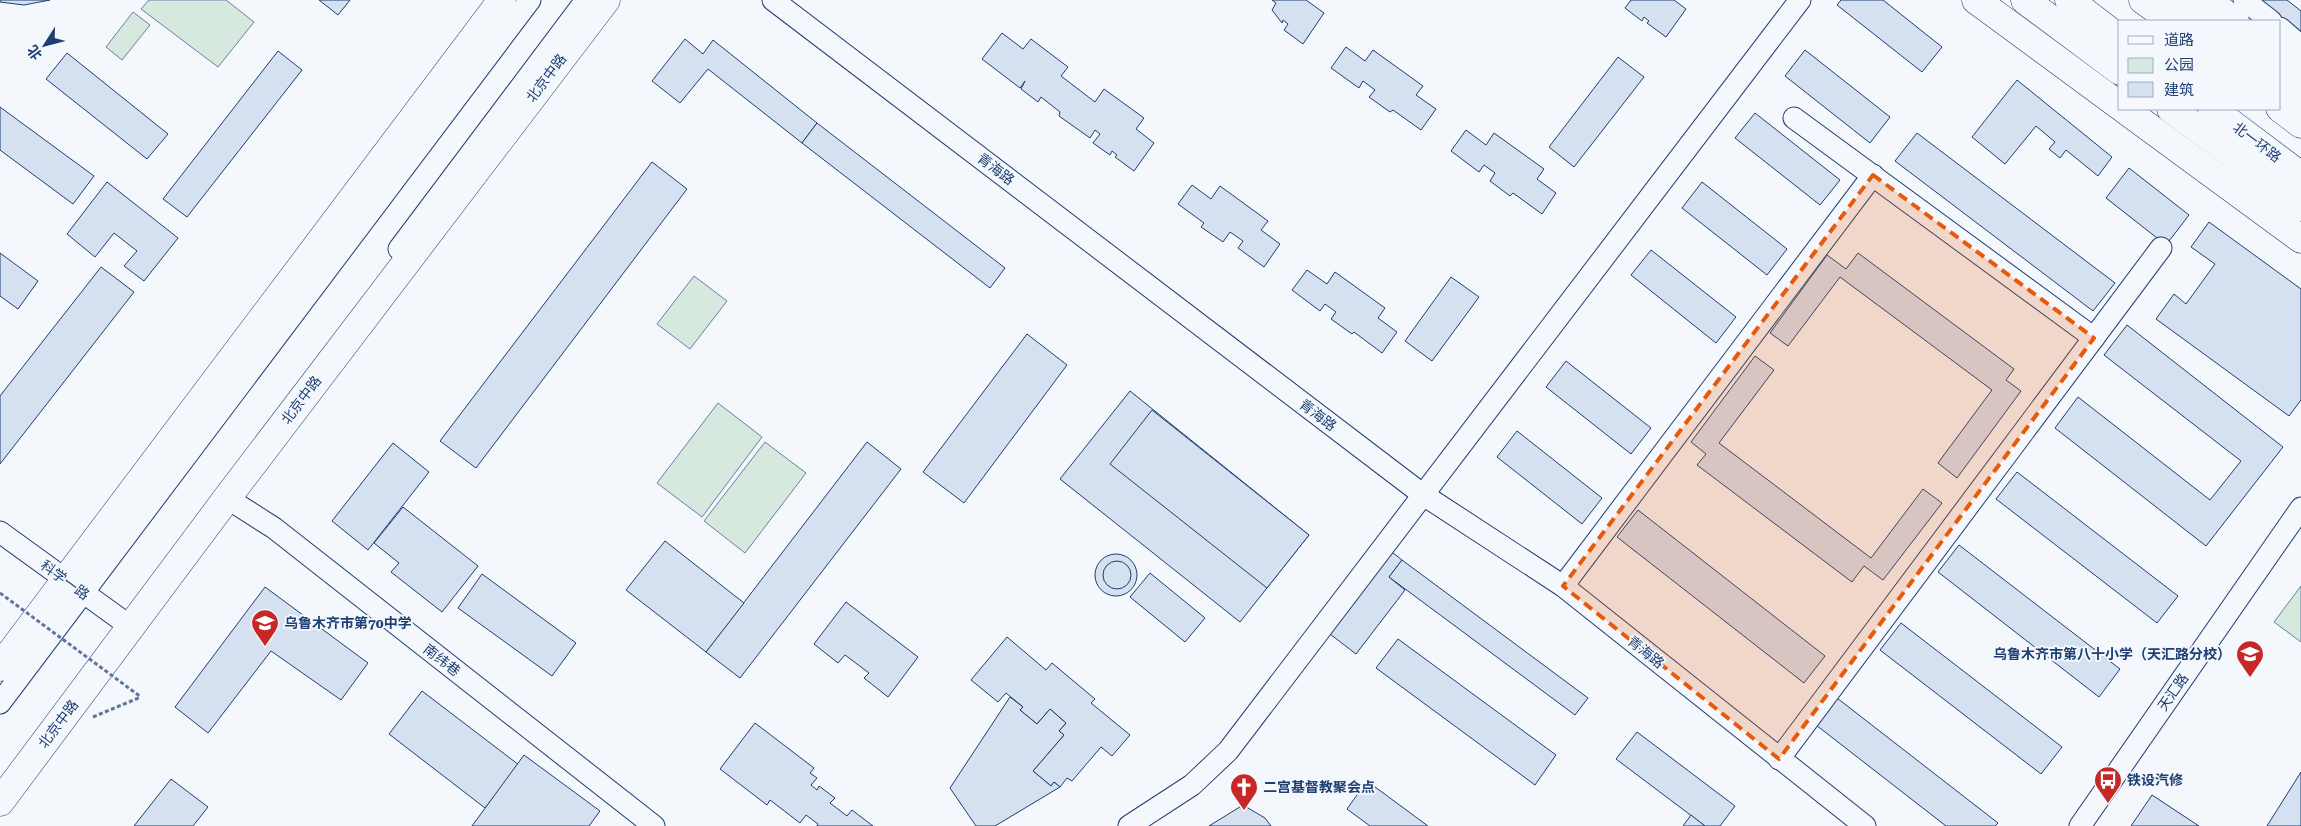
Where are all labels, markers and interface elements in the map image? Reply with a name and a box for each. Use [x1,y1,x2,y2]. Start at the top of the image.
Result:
north arrow [20,20,70,70]
legend [2118,20,2281,110]
text: 道路 [2164,31,2194,49]
text: 北 [24,42,45,63]
street label: 北京中路 [523,51,569,105]
text: 公园 [2164,56,2194,74]
text: 建筑 [2164,81,2194,99]
street label: 北一环路 [2230,119,2284,165]
street label: 青海路 [974,150,1018,188]
street label: 北京中路 [278,373,324,427]
street label: 青海路 [1296,396,1340,434]
street label: 科学一路 [38,557,92,603]
school or university icon: 乌鲁木齐市第70中学 [250,608,280,647]
place label: 乌鲁木齐市第70中学 [284,615,412,631]
street label: 青海路 [1625,633,1667,671]
school or university icon: 乌鲁木齐市第八十小学（天汇路分校） [2235,639,2265,678]
street label: 南纬巷 [421,641,463,679]
place label: 乌鲁木齐市第八十小学（天汇路分校） [1993,646,2231,662]
street label: 天汇路 [2154,670,2192,714]
street label: 北京中路 [35,697,81,751]
bus stop icon: 铁设汽修 [2093,765,2123,804]
church icon: 二宫基督教聚会点 [1229,772,1259,811]
place label: 铁设汽修 [2127,772,2183,788]
place label: 二宫基督教聚会点 [1263,779,1375,795]

